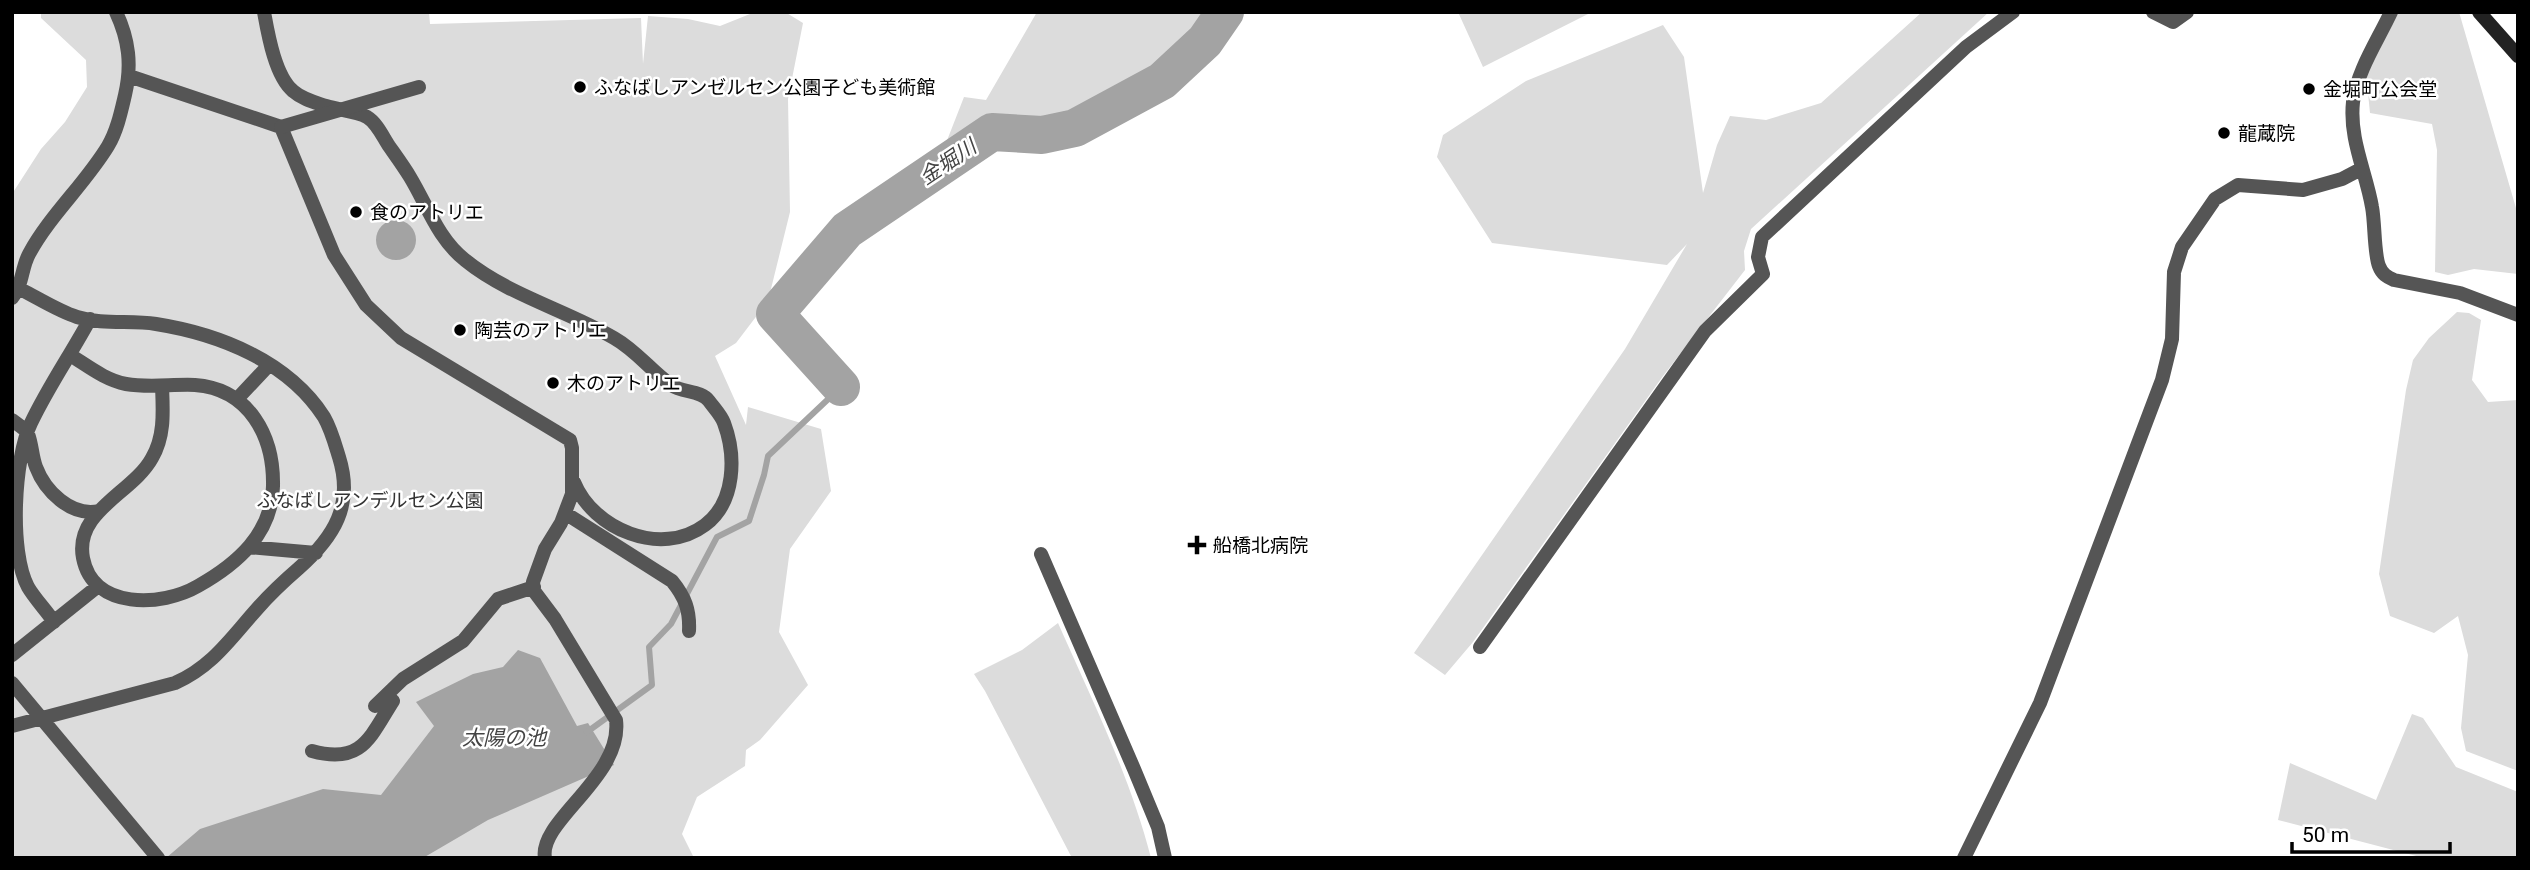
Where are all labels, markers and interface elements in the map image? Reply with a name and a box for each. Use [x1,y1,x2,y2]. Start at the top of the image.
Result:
place label: ふなばしアンゼルセン公園子ども美術館 [594,76,935,99]
place label: 金堀町公会堂 [2323,78,2437,101]
marker: ふなばしアンゼルセン公園子ども美術館 [572,79,588,95]
marker: 金堀町公会堂 [2301,81,2317,97]
place label: 龍蔵院 [2238,122,2295,145]
marker: 龍蔵院 [2216,125,2232,141]
water label: 金堀川 [915,133,982,190]
place label: 食のアトリエ [370,201,484,224]
marker: 食のアトリエ [348,204,364,220]
place label: 陶芸のアトリエ [474,319,607,342]
marker: 陶芸のアトリエ [452,322,468,338]
place label: 木のアトリエ [567,372,681,395]
marker: 木のアトリエ [545,375,561,391]
park label: ふなばしアンデルセン公園 [256,489,484,512]
place label: 船橋北病院 [1213,534,1308,557]
marker: 船橋北病院 [1187,535,1207,555]
water label: 太陽の池 [462,726,548,750]
scale bar [2292,810,2450,854]
text: 50 m [2302,823,2349,847]

